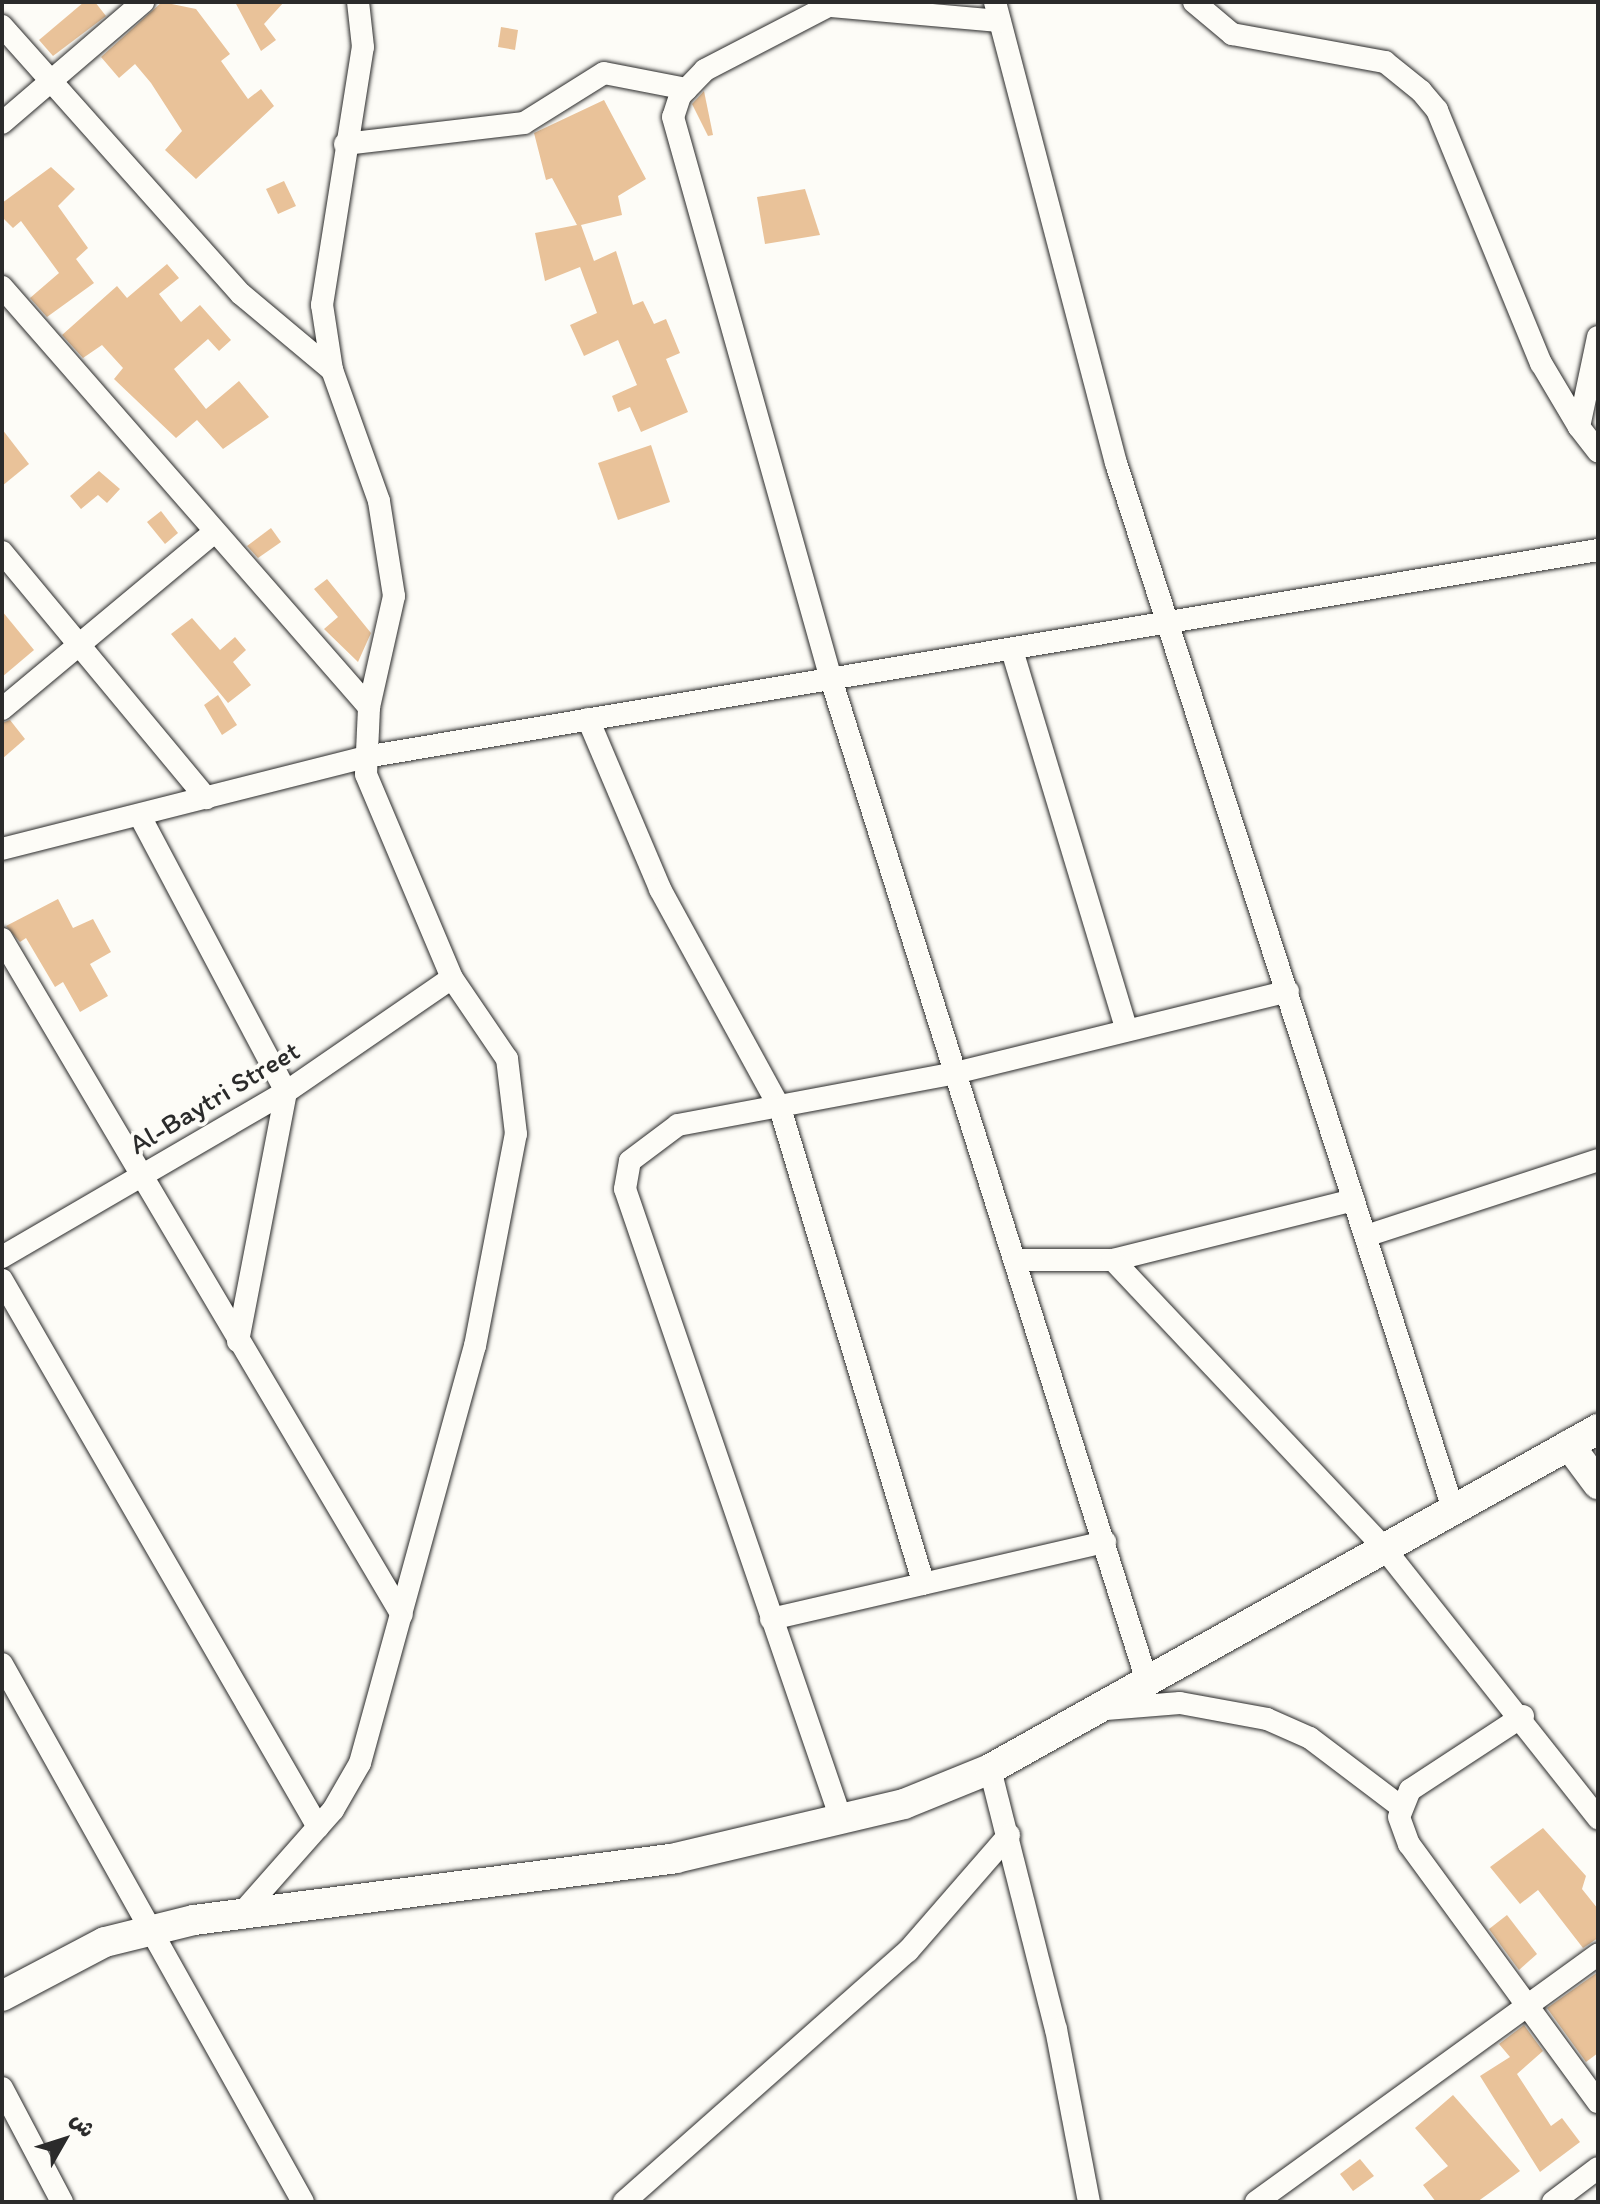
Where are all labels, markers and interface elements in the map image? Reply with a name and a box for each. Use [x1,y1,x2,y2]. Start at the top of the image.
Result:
street label: Al-Baytri Street [123,1033,305,1161]
north arrow [24,2100,104,2180]
text: ش [65,2107,101,2142]

